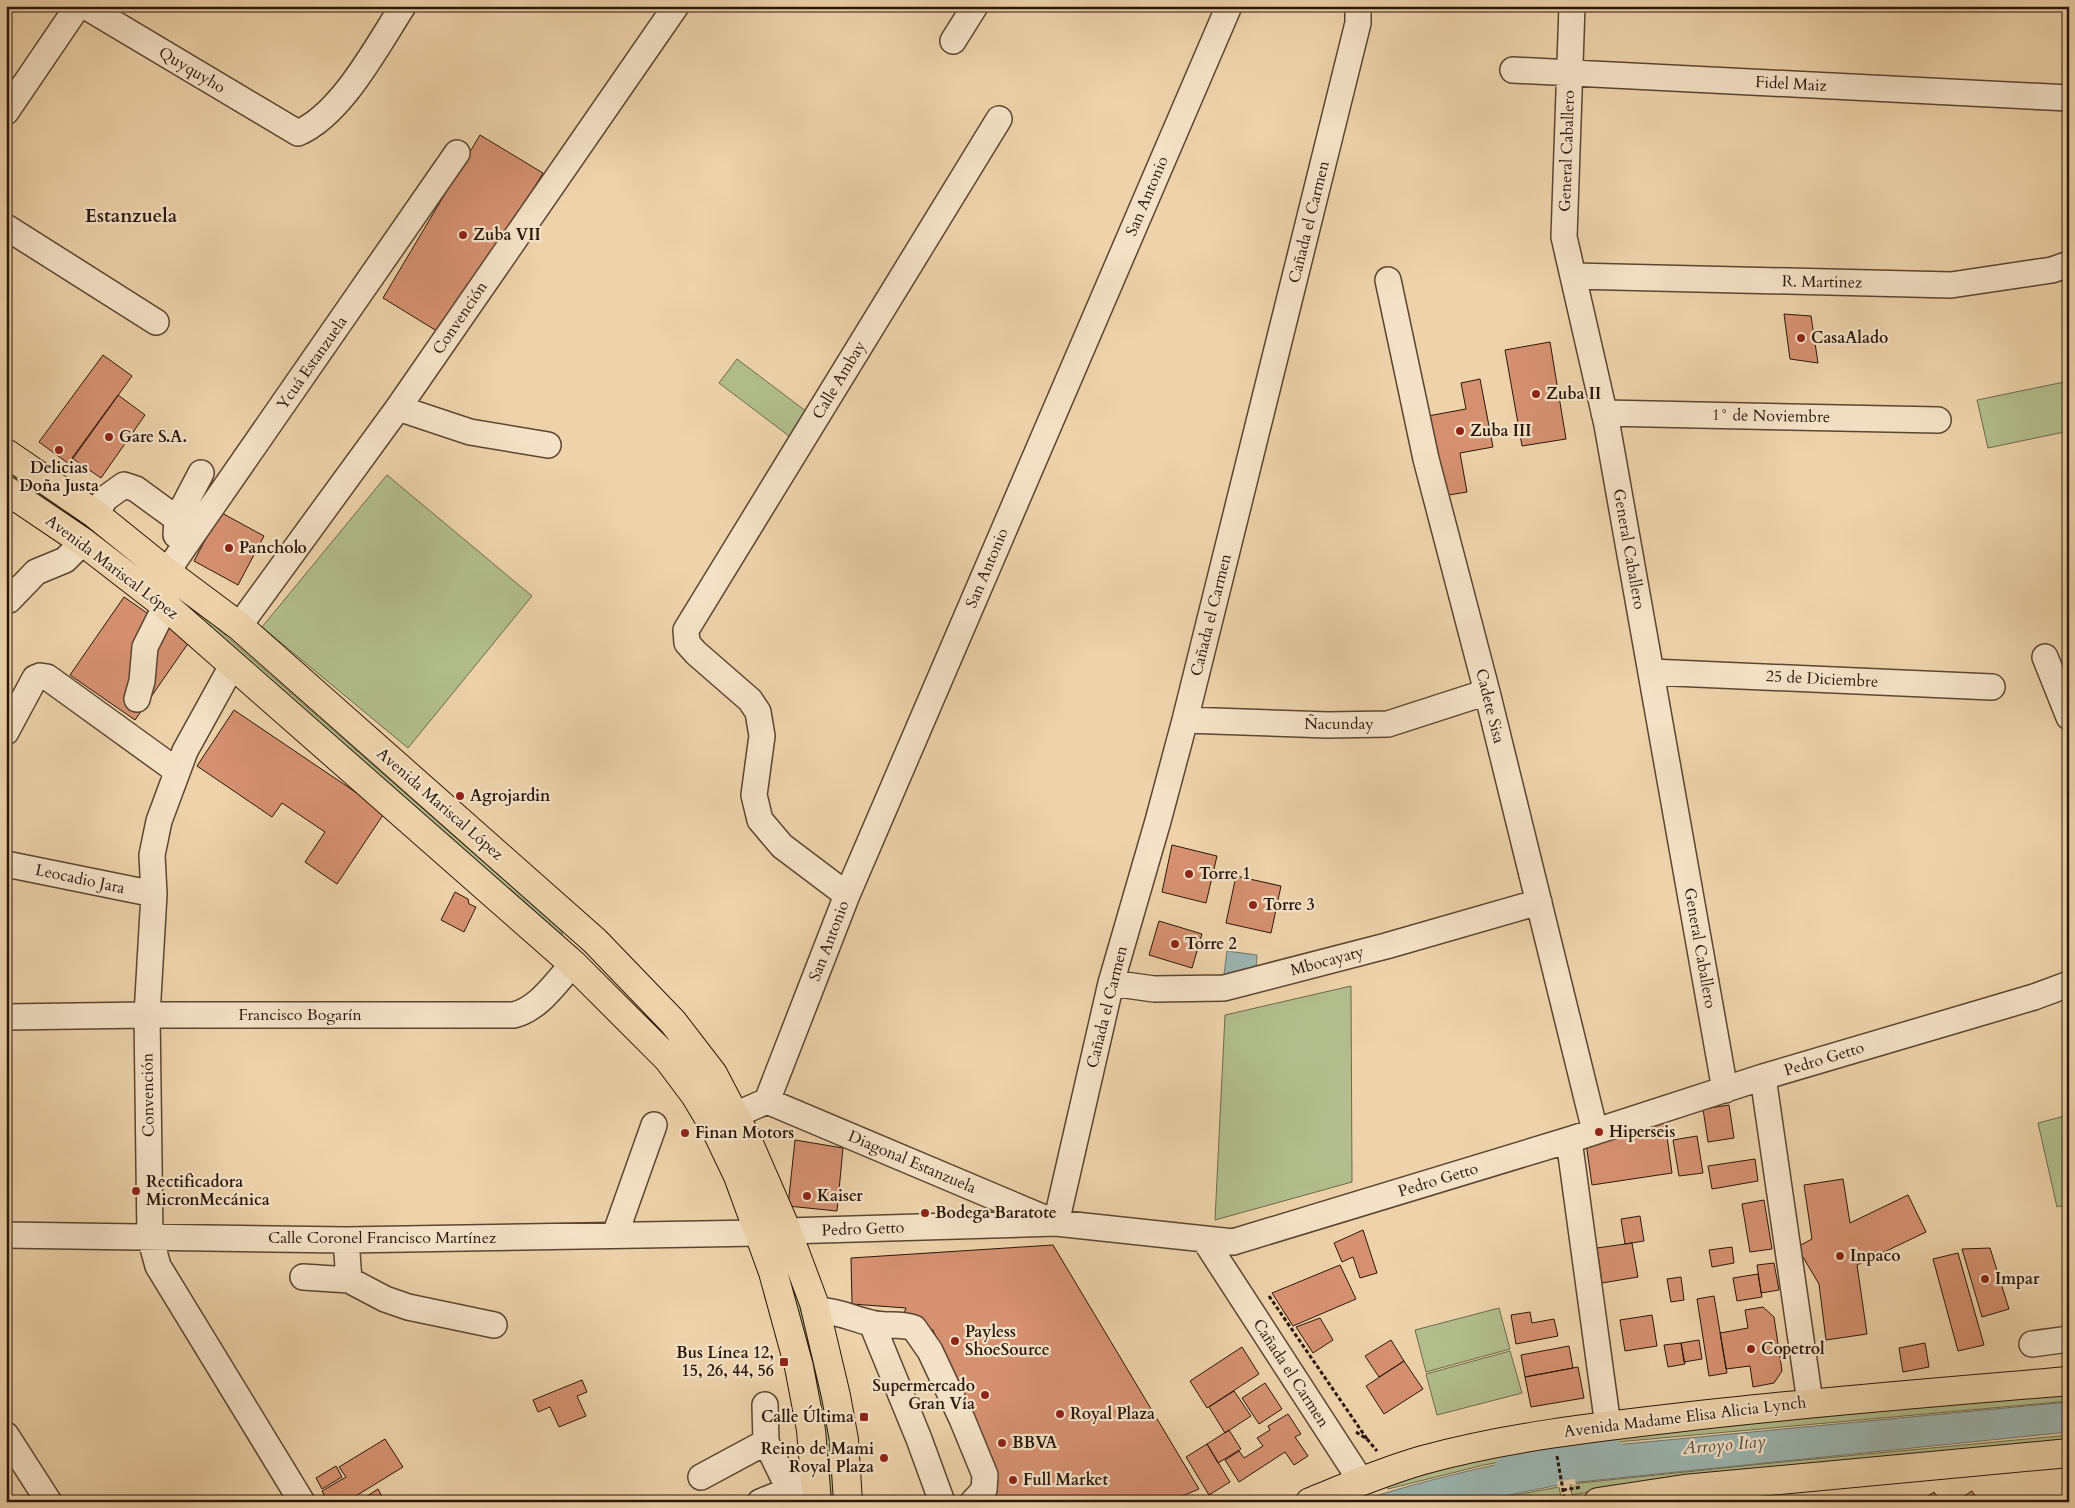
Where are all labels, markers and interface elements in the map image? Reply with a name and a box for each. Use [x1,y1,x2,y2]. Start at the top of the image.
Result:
street label: Quyquyho [155,41,230,99]
street label: Fidel Maiz [1755,71,1827,97]
street label: General Caballero [1554,89,1580,212]
street label: San Antonio [1120,152,1174,239]
street label: Cañada el Carmen [1283,159,1335,285]
district label: Estanzuela [85,203,178,229]
place label: Zuba VII [473,224,541,246]
marker: Zuba VII [457,229,469,241]
street label: R. Martinez [1782,270,1862,294]
street label: Convención [427,277,493,359]
street label: Ycuá Estanzuela [272,312,353,414]
place label: CasaAlado [1811,327,1888,349]
marker: CasaAlado [1795,332,1807,344]
street label: Calle Ambay [807,336,871,423]
place label: Zuba II [1546,383,1601,405]
marker: Zuba II [1530,388,1542,400]
street label: 1° de Noviembre [1712,404,1830,428]
place label: Zuba III [1470,420,1531,442]
marker: Zuba III [1454,425,1466,437]
place label: Gare S.A. [119,426,187,448]
marker: Gare S.A. [103,431,115,443]
marker: Delicias Doña Justa [53,444,65,456]
place label: Delicias Doña Justa [19,457,99,497]
street label: General Caballero [1608,487,1650,611]
street label: Avenida Mariscal López [41,510,183,624]
street label: San Antonio [960,524,1014,611]
place label: Pancholo [239,537,307,559]
marker: Pancholo [223,542,235,554]
street label: Cañada el Carmen [1185,552,1237,678]
street label: 25 de Diciembre [1765,665,1879,693]
street label: Cadete Sisa [1470,666,1510,746]
street label: Ñacunday [1304,713,1374,735]
street label: Avenida Mariscal López [372,743,508,865]
place label: Agrojardin [470,785,551,807]
marker: Agrojardin [454,790,466,802]
street label: Leocadio Jara [33,859,127,899]
place label: Torre 1 [1199,863,1251,885]
marker: Torre 1 [1183,868,1195,880]
street label: General Caballero [1679,886,1721,1010]
place label: Torre 3 [1263,894,1315,916]
street label: San Antonio [804,897,855,985]
marker: Torre 3 [1247,899,1259,911]
place label: Torre 2 [1185,933,1237,955]
marker: Torre 2 [1169,938,1181,950]
street label: Mbocayaty [1288,940,1367,981]
street label: Cañada el Carmen [1081,944,1133,1070]
street label: Francisco Bogarín [238,1004,362,1026]
street label: Pedro Getto [1781,1036,1867,1082]
street label: Convención [136,1053,160,1137]
place label: Hiperseis [1609,1121,1675,1143]
place label: Finan Motors [695,1122,794,1144]
street label: Diagonal Estanzuela [845,1125,979,1199]
marker: Hiperseis [1593,1126,1605,1138]
marker: Finan Motors [679,1127,691,1139]
street label: Pedro Getto [1395,1157,1481,1203]
place label: Rectificadora MicronMecánica [146,1171,270,1211]
marker: Rectificadora MicronMecánica [130,1185,142,1197]
place label: Kaiser [817,1185,863,1207]
marker: Kaiser [801,1190,813,1202]
place label: Bodega Baratote [935,1202,1057,1224]
marker: Bodega Baratote [919,1207,931,1219]
street label: Pedro Getto [821,1217,905,1241]
street label: Calle Coronel Francisco Martínez [268,1227,496,1249]
place label: Inpaco [1850,1245,1901,1267]
marker: Inpaco [1834,1250,1846,1262]
place label: Impar [1995,1268,2040,1290]
marker: Impar [1979,1273,1991,1285]
street label: Cañada el Carmen [1248,1314,1334,1432]
place label: Payless ShoeSource [965,1321,1050,1361]
marker: Payless ShoeSource [949,1335,961,1347]
place label: Copetrol [1761,1338,1825,1360]
place label: Bus Línea 12, 15, 26, 44, 56 [676,1342,774,1382]
marker: Copetrol [1745,1343,1757,1355]
marker: Bus Línea 12, 15, 26, 44, 56 [778,1356,790,1368]
place label: Supermercado Gran Vía [873,1375,975,1415]
marker: Supermercado Gran Vía [979,1389,991,1401]
street label: Avenida Madame Elisa Alicia Lynch [1563,1391,1808,1443]
place label: Royal Plaza [1070,1403,1155,1425]
place label: Calle Última [761,1405,854,1428]
marker: Royal Plaza [1054,1408,1066,1420]
marker: Calle Última [858,1411,870,1423]
water label: Arroyo Itay [1681,1429,1767,1461]
place label: BBVA [1012,1432,1057,1454]
marker: BBVA [996,1437,1008,1449]
place label: Reino de Mami Royal Plaza [761,1438,874,1478]
marker: Reino de Mami Royal Plaza [878,1452,890,1464]
place label: Full Market [1023,1469,1108,1491]
marker: Full Market [1007,1474,1019,1486]

